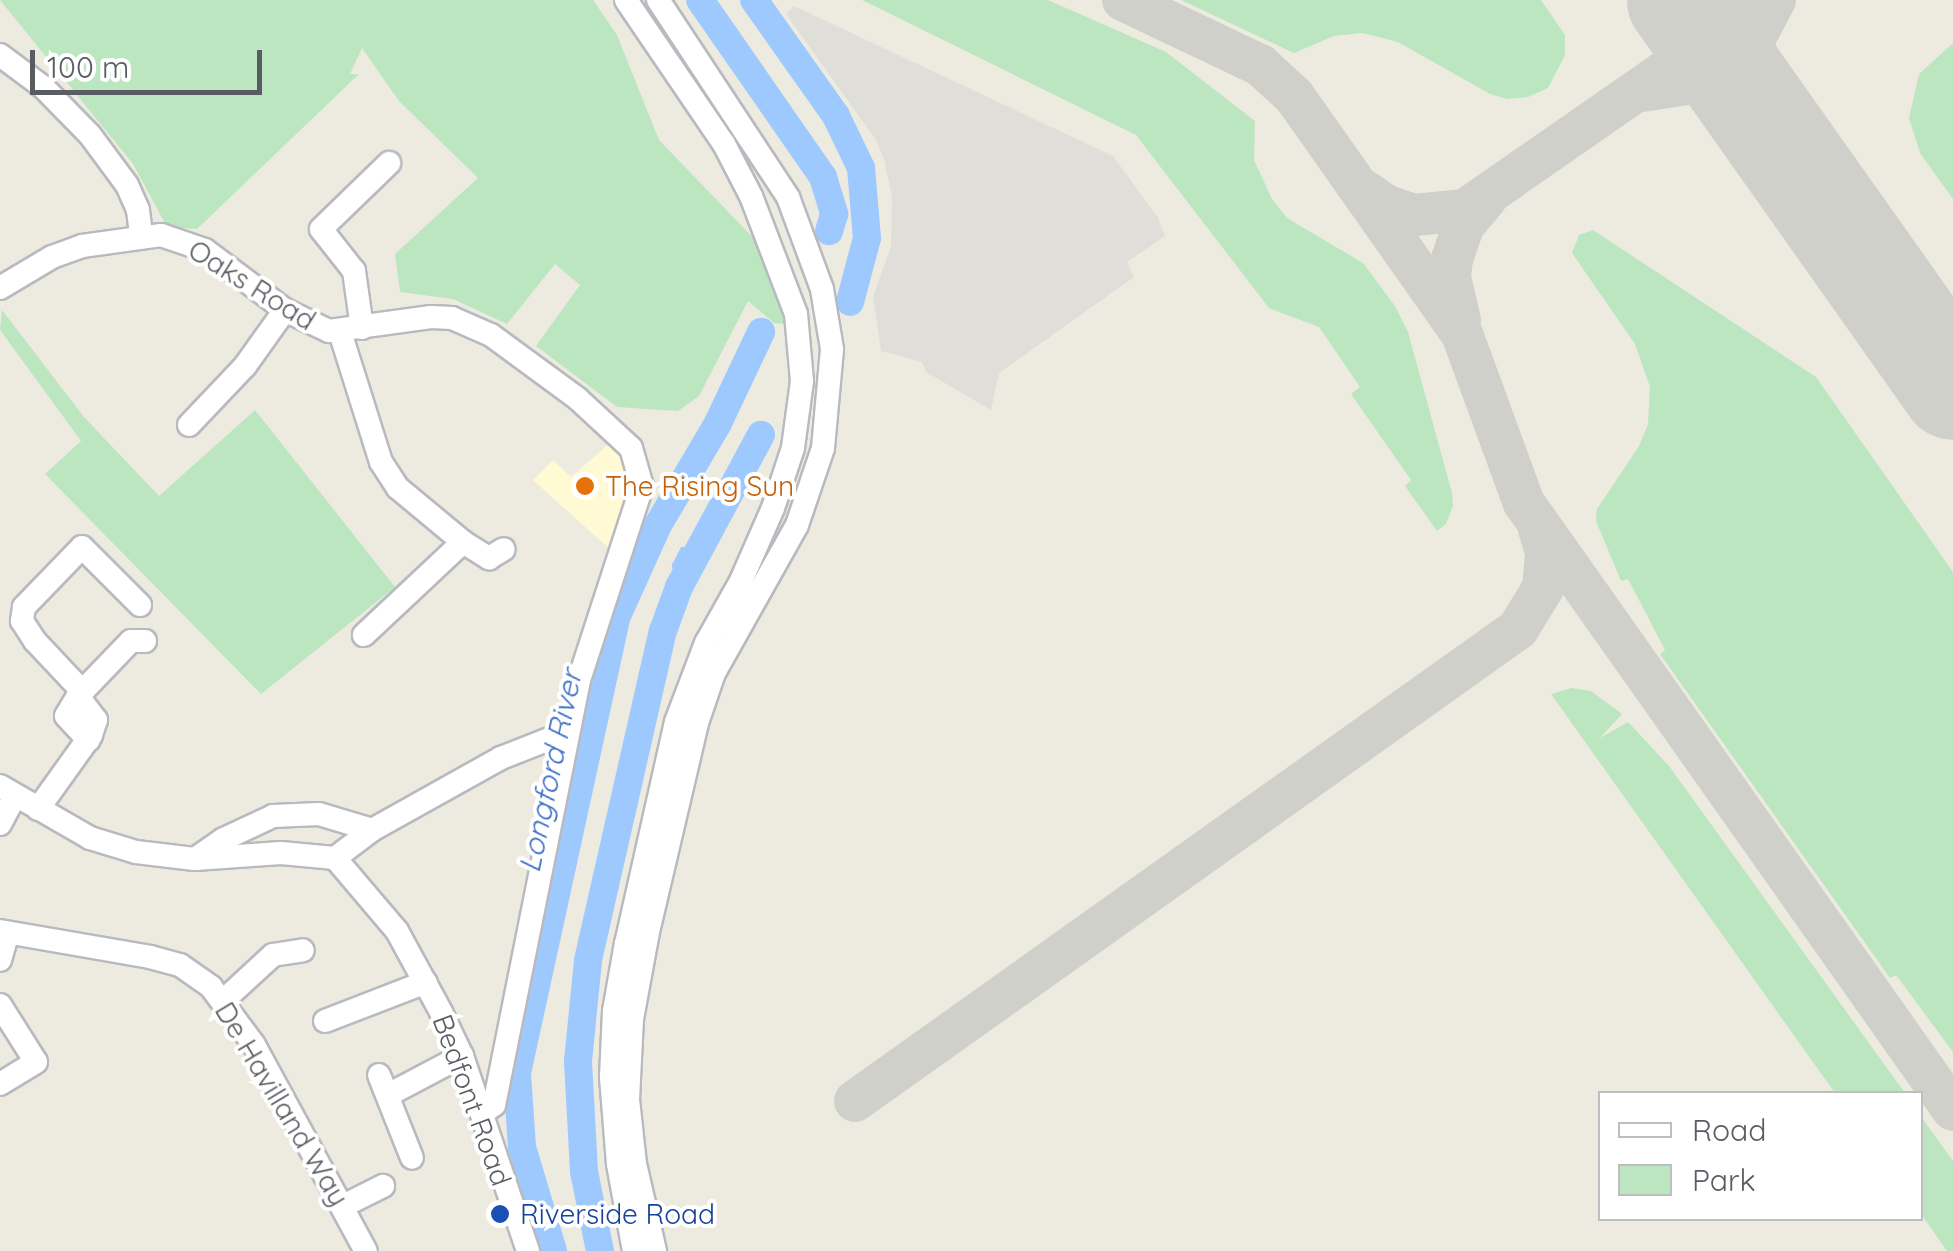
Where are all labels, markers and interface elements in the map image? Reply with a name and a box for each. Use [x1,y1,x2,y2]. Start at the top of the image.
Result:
scale bar [35,30,268,92]
text: 100 m [47,48,129,86]
street label: Oaks Road [182,233,322,337]
place label: The Rising Sun [605,469,794,503]
marker: The Rising Sun [574,475,596,497]
water label: Longford River [511,667,589,875]
street label: De Havilland Way [208,996,356,1212]
street label: Bedfont Road [425,1010,519,1190]
legend [1598,1091,1923,1221]
text: Road [1692,1111,1766,1149]
text: Park [1692,1161,1756,1199]
place label: Riverside Road [520,1197,715,1231]
marker: Riverside Road [489,1203,511,1225]

